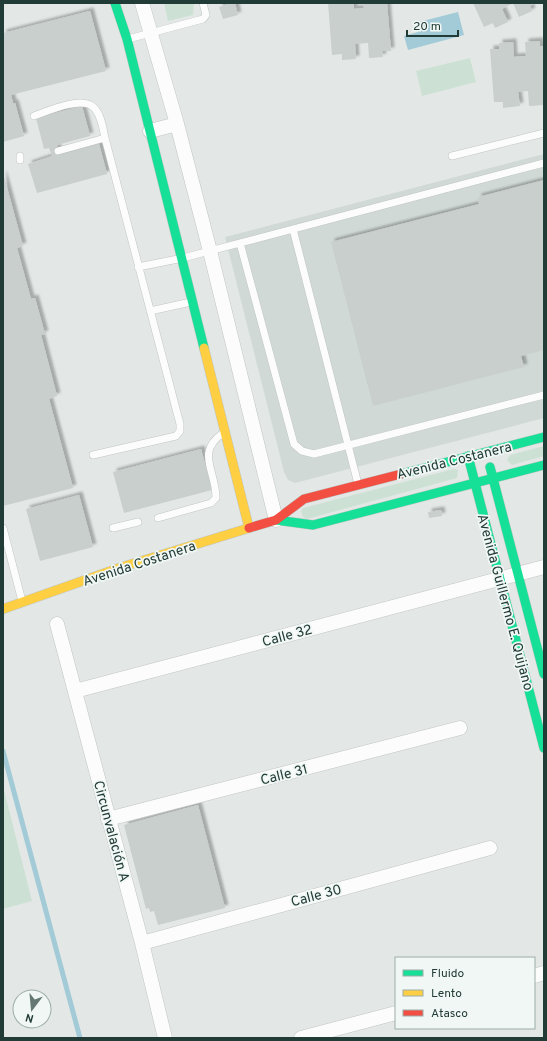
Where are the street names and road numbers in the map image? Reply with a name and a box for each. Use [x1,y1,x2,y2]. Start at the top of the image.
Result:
street label: Avenida Costanera [395,439,514,484]
street label: Avenida Guillermo E. Quijano [473,512,536,693]
street label: Avenida Costanera [81,538,198,591]
street label: Calle 32 [260,622,314,651]
street label: Calle 31 [259,761,310,790]
street label: Circunvalación A [89,779,132,884]
street label: Calle 30 [289,882,344,911]

